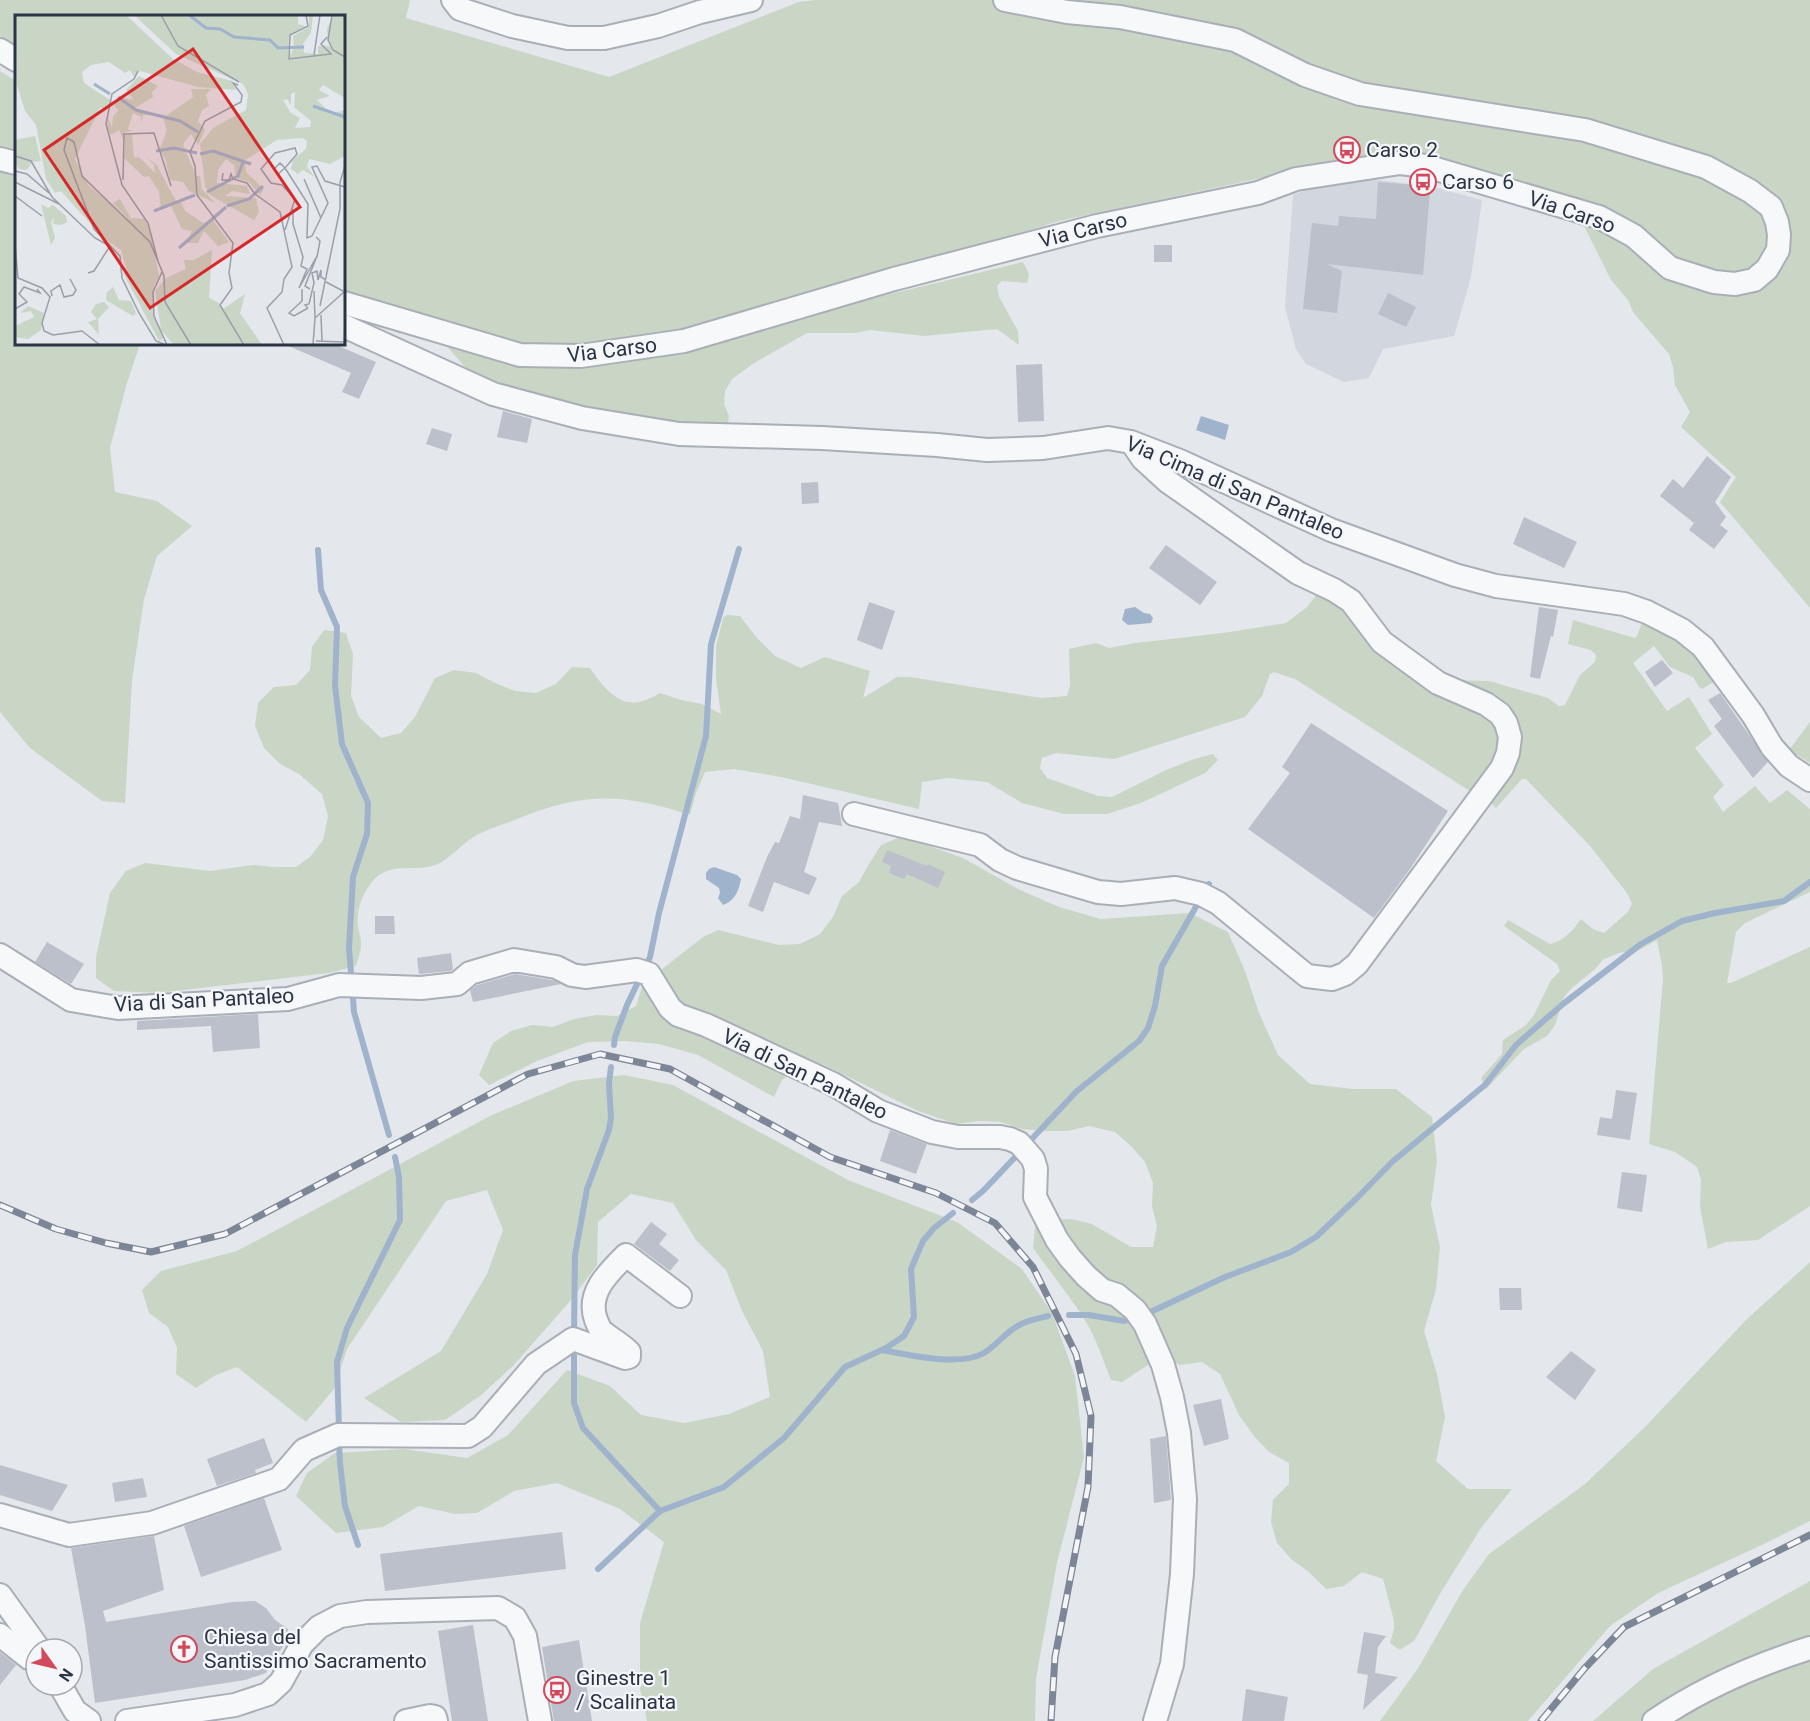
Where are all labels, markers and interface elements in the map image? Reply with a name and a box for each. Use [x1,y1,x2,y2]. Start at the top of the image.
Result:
inset map [15,15,345,345]
bus stop icon: Carso 2 [1332,135,1362,165]
place label: Carso 2 [1366,138,1438,162]
bus stop icon: Carso 6 [1408,167,1438,197]
place label: Carso 6 [1442,170,1514,194]
street label: Via Carso [1525,186,1619,238]
street label: Via Carso [1036,207,1130,253]
street label: Via Carso [566,333,658,367]
street label: Via Cima di San Pantaleo [1122,431,1348,545]
street label: Via di San Pantaleo [113,983,295,1017]
street label: Via di San Pantaleo [719,1024,891,1124]
place label: Chiesa del Santissimo Sacramento [204,1625,427,1673]
church icon: Chiesa del Santissimo Sacramento [169,1634,199,1664]
north arrow [24,1637,84,1697]
text: N [55,1665,77,1685]
place label: Ginestre 1 / Scalinata [576,1666,676,1714]
bus stop icon: Ginestre 1 / Scalinata [542,1675,572,1705]

